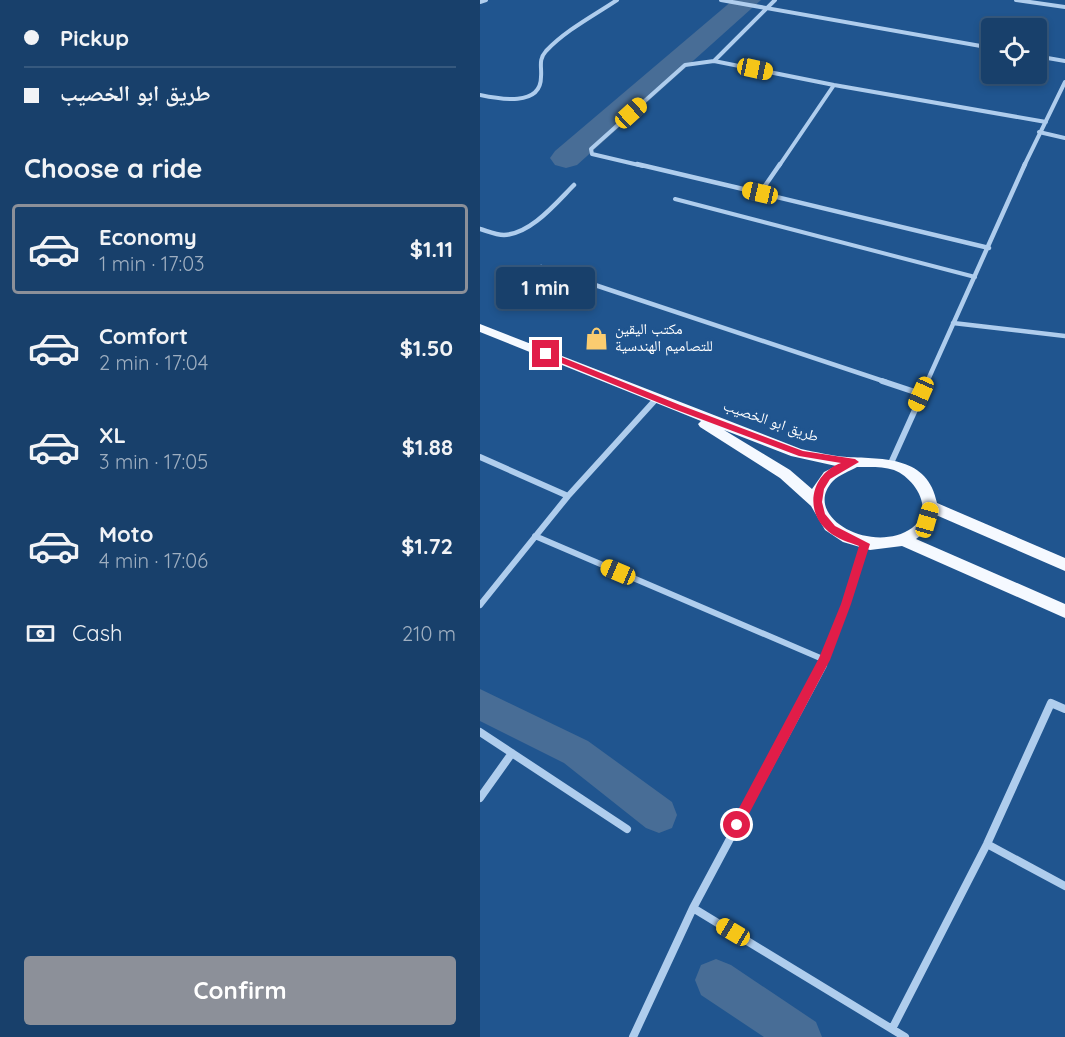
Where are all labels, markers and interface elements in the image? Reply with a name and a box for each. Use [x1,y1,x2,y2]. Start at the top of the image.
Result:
map controls [981,18,1047,84]
button: locate [981,18,1047,84]
text: Pickup [60,24,129,52]
car [736,56,774,82]
text: طريق ابو الخصيب [60,79,211,107]
car [612,94,650,132]
text: Choose a ride [24,151,202,185]
car [740,180,780,206]
icon: car [27,222,81,276]
text: Economy [99,223,197,251]
text: $1.11 [410,235,453,263]
text: 1 min · 17:03 [99,251,205,276]
callout: 1 min [496,267,596,309]
text: 1 min [521,275,570,300]
place label: مكتب اليقين للتصاميم الهندسية [615,319,713,356]
icon: car [27,321,81,375]
text: Comfort [99,322,188,350]
shop icon: مكتب اليقين للتصاميم الهندسية [584,325,610,351]
text: $1.50 [400,334,453,362]
route end [532,340,559,367]
text: 2 min · 17:04 [99,350,208,375]
car [905,374,937,414]
street label: طريق ابو الخصيب [721,395,821,447]
icon: car [27,420,81,474]
text: XL [99,421,126,449]
text: $1.88 [402,433,453,461]
text: 3 min · 17:05 [99,449,208,474]
car [913,500,941,540]
icon: car [27,519,81,573]
text: Moto [99,520,153,548]
text: $1.72 [401,532,453,560]
text: 4 min · 17:06 [99,548,208,573]
car [598,557,638,587]
icon: cash [24,617,57,650]
text: Cash [72,619,123,647]
text: 210 m [402,621,456,646]
route start [723,811,750,838]
car [713,915,753,949]
button: Confirm [24,956,456,1025]

